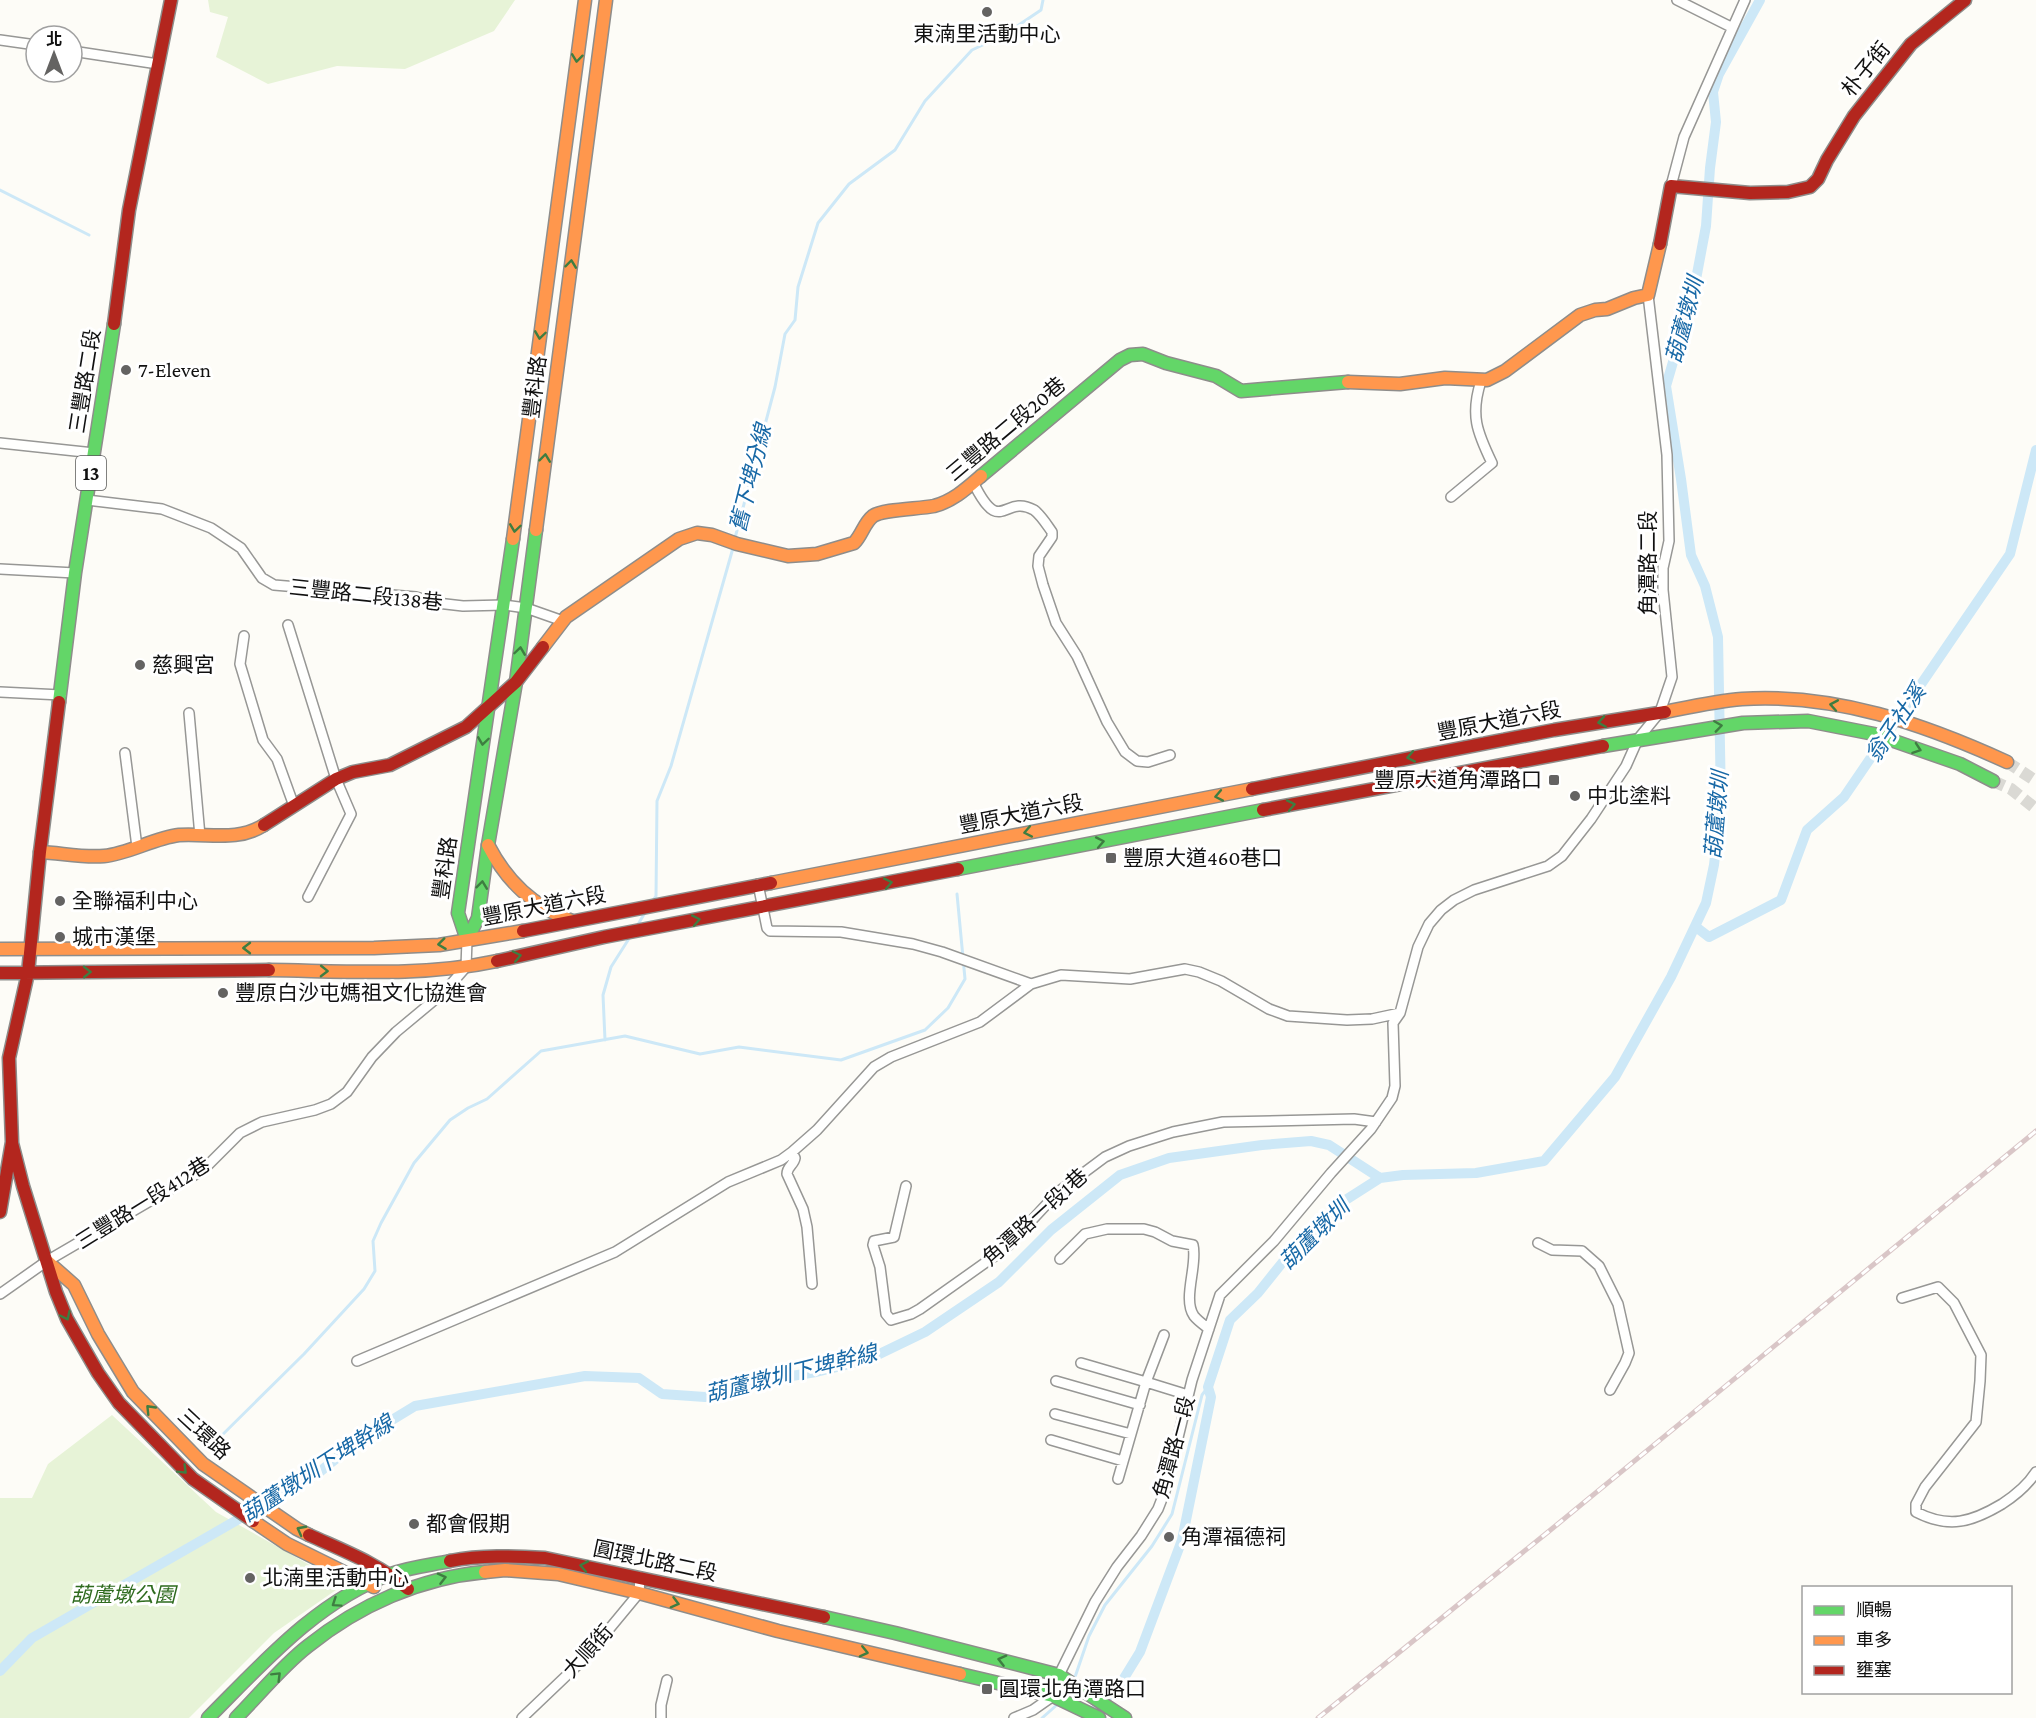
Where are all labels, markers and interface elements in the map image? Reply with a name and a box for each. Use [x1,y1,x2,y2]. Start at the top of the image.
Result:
marker: 東湳里活動中心 [980,5,994,19]
place label: 東湳里活動中心 [914,22,1061,46]
north arrow [24,24,84,84]
text: 北 [46,31,62,48]
street label: 朴子街 [1837,37,1895,101]
one-way arrow [571,53,583,63]
one-way arrow [564,260,577,269]
water label: 葫蘆墩圳 [1661,272,1709,366]
street label: 三豐路二段 [65,327,105,435]
one-way arrow [535,330,547,339]
street label: 豐科路 [519,354,551,420]
place label: 7-Eleven [138,358,211,382]
marker: 7-Eleven [119,363,133,377]
street label: 三豐路二段20巷 [942,372,1070,486]
water label: 舊下埤分線 [725,419,777,535]
one-way arrow [539,453,551,462]
road number: 13 [76,456,106,490]
street label: 角潭路二段 [1636,511,1660,616]
one-way arrow [509,523,521,532]
street label: 三豐路二段138巷 [288,575,444,615]
one-way arrow [513,646,526,656]
place label: 慈興宮 [152,653,215,677]
marker: 慈興宮 [133,658,147,672]
water label: 翁子社溪 [1860,677,1932,767]
street label: 豐原大道六段 [1435,697,1563,745]
one-way arrow [1829,699,1838,711]
one-way arrow [1598,715,1607,727]
one-way arrow [1714,721,1723,733]
one-way arrow [477,737,489,746]
one-way arrow [1911,741,1922,754]
one-way arrow [1406,750,1416,763]
water label: 葫蘆墩圳 [1700,767,1733,860]
place label: 豐原大道角潭路口 [1374,768,1542,792]
marker: 豐原大道角潭路口 [1547,773,1561,787]
place label: 中北塗料 [1587,784,1671,808]
one-way arrow [1215,789,1225,802]
marker: 中北塗料 [1568,789,1582,803]
street label: 豐原大道六段 [957,790,1085,838]
one-way arrow [1286,799,1296,812]
one-way arrow [1023,826,1033,838]
street label: 豐科路 [429,835,461,901]
one-way arrow [1095,836,1105,849]
place label: 豐原大道460巷口 [1123,846,1282,870]
marker: 豐原大道460巷口 [1104,851,1118,865]
one-way arrow [882,877,892,890]
one-way arrow [476,880,488,890]
street label: 豐原大道六段 [480,882,608,930]
place label: 全聯福利中心 [72,889,198,913]
marker: 全聯福利中心 [53,894,67,908]
one-way arrow [691,914,701,927]
place label: 城市漢堡 [72,925,156,949]
marker: 城市漢堡 [53,930,67,944]
one-way arrow [437,938,447,950]
one-way arrow [243,942,252,954]
one-way arrow [512,950,522,963]
one-way arrow [319,965,328,977]
one-way arrow [82,966,91,978]
place label: 豐原白沙屯媽祖文化協進會 [235,981,487,1005]
marker: 豐原白沙屯媽祖文化協進會 [216,986,230,1000]
street label: 三豐路一段412巷 [71,1152,215,1254]
street label: 角潭路一段1巷 [978,1164,1092,1270]
water label: 葫蘆墩圳 [1274,1192,1356,1274]
one-way arrow [59,1310,71,1321]
water label: 葫蘆墩圳下埤幹線 [703,1339,882,1407]
street label: 角潭路一段 [1149,1393,1199,1501]
street label: 三環路 [173,1404,235,1464]
one-way arrow [146,1405,157,1416]
water label: 葫蘆墩圳下埤幹線 [237,1408,400,1527]
one-way arrow [176,1463,187,1474]
place label: 都會假期 [426,1512,510,1536]
marker: 都會假期 [407,1517,421,1531]
place label: 角潭福德祠 [1181,1525,1286,1549]
one-way arrow [297,1526,307,1537]
marker: 角潭福德祠 [1162,1530,1176,1544]
street label: 圓環北路二段 [591,1536,719,1586]
one-way arrow [579,1560,589,1573]
place label: 北湳里活動中心 [262,1566,409,1590]
marker: 北湳里活動中心 [243,1571,257,1585]
one-way arrow [437,1573,447,1586]
park label: 葫蘆墩公園 [71,1583,178,1607]
legend [1802,1586,2012,1694]
one-way arrow [332,1596,343,1607]
one-way arrow [669,1596,680,1608]
text: 順暢 [1856,1600,1892,1620]
street label: 大順街 [558,1620,618,1682]
text: 車多 [1856,1630,1892,1650]
one-way arrow [859,1644,869,1657]
one-way arrow [998,1655,1008,1668]
text: 壅塞 [1856,1660,1892,1680]
one-way arrow [270,1673,281,1684]
place label: 圓環北角潭路口 [999,1677,1146,1701]
marker: 圓環北角潭路口 [980,1682,994,1696]

